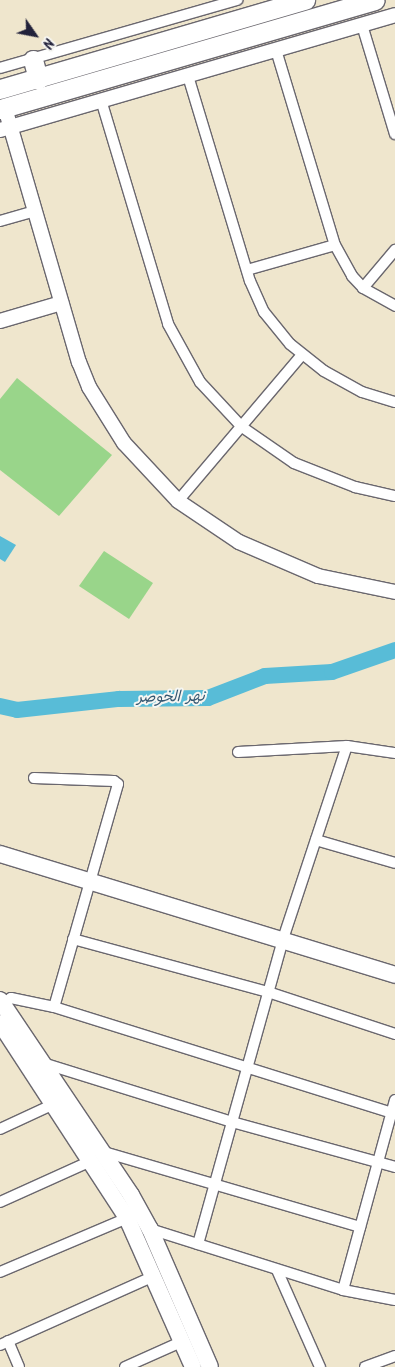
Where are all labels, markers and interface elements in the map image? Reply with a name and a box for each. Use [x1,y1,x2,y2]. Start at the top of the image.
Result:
north arrow [10,10,60,60]
text: N [36,33,59,53]
water label: نهر الخوصر [137,688,205,708]

